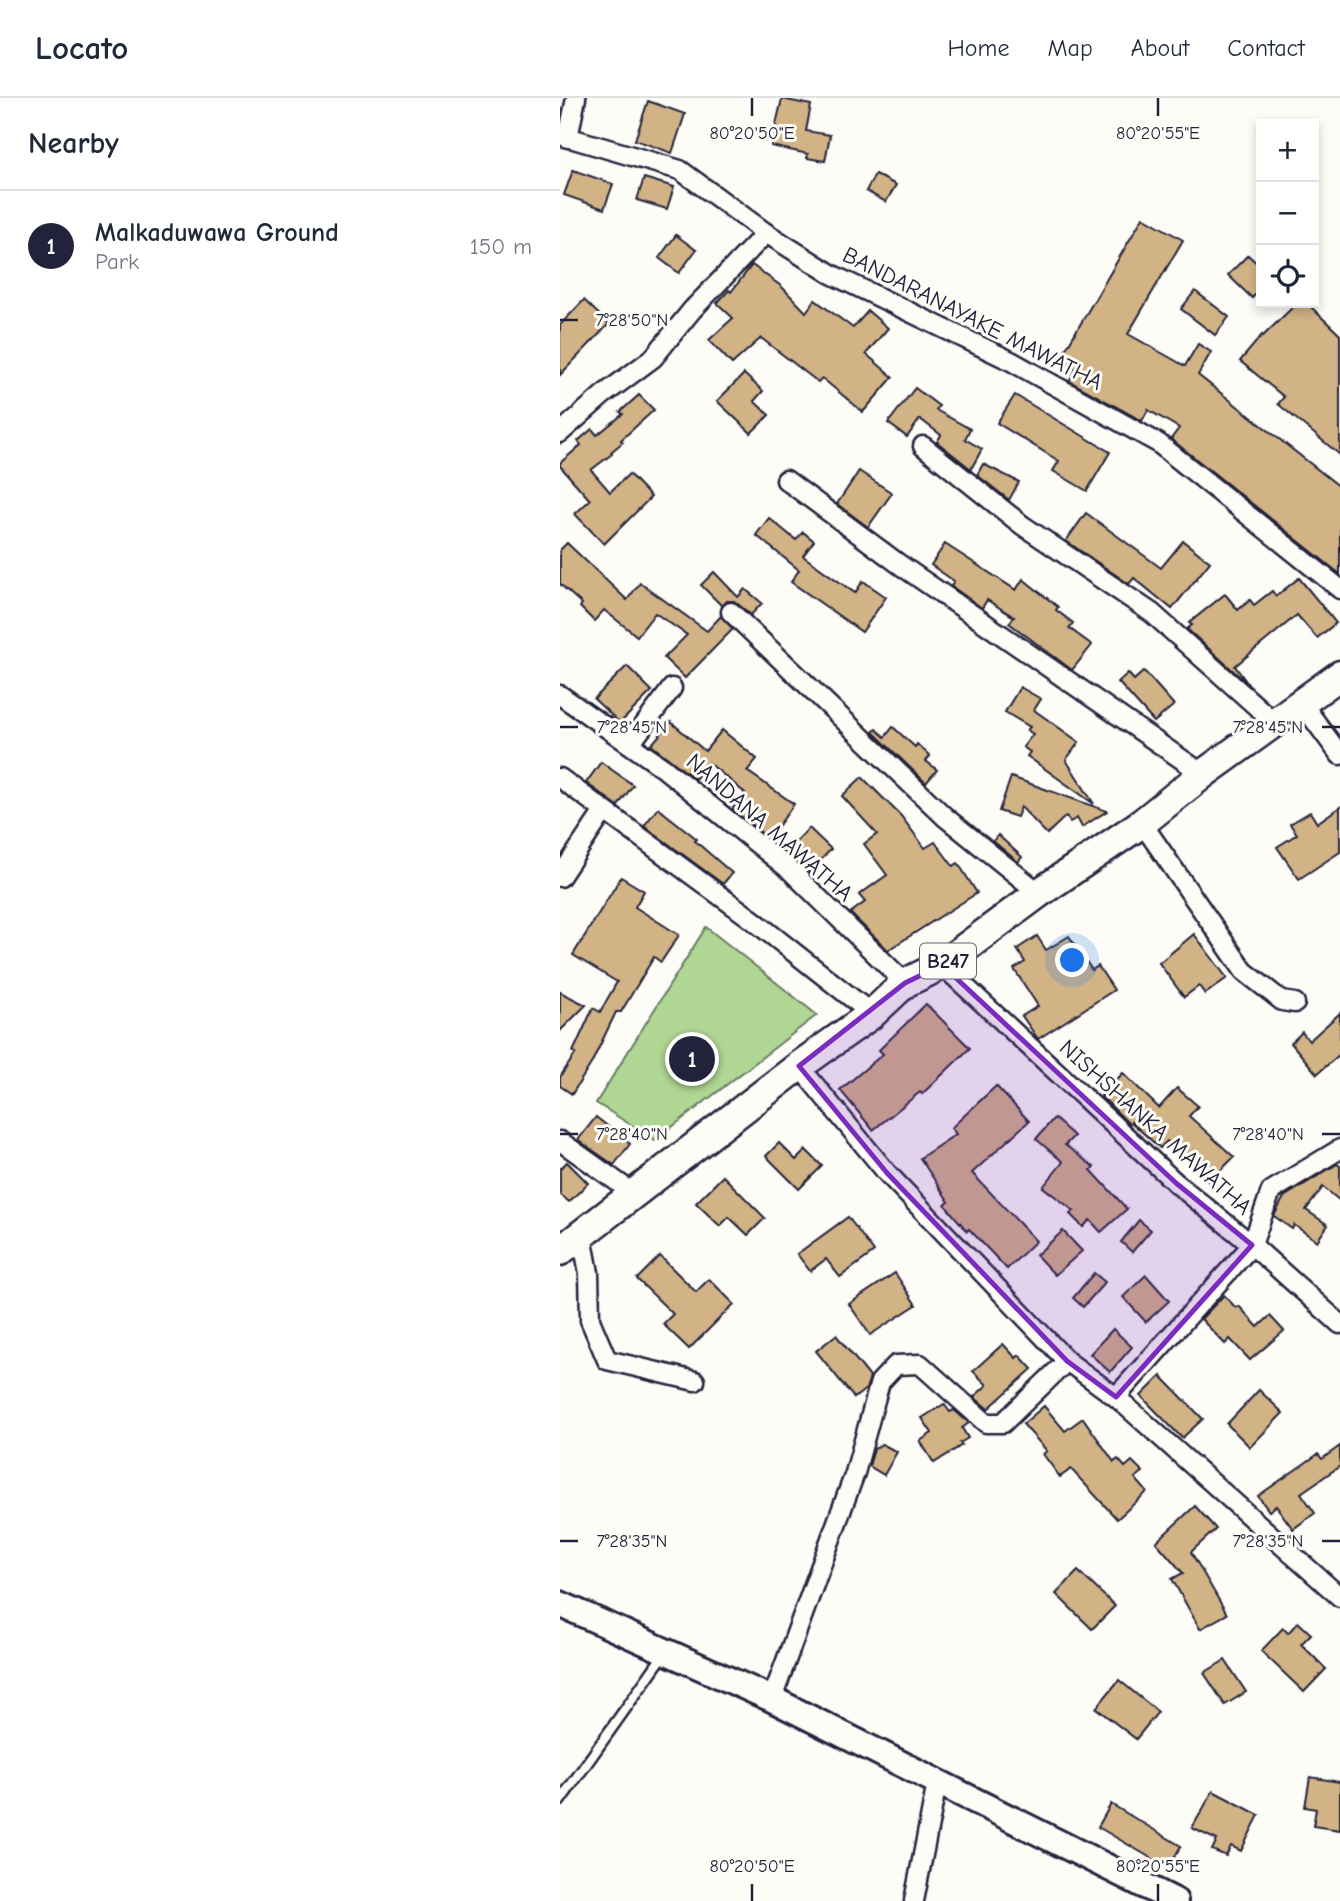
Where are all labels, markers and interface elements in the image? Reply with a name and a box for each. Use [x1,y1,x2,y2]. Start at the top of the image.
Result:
text: Locato [35,29,128,67]
text: Home [948,34,1009,62]
text: Map [1047,34,1093,62]
text: About [1131,34,1189,62]
text: Contact [1227,34,1305,62]
map controls [1256,119,1319,308]
button: + [1256,119,1319,182]
text: 80°20'50"E [709,123,795,144]
text: 80°20'55"E [1116,123,1200,144]
text: Nearby [28,126,119,161]
button: − [1256,182,1319,245]
text: Malkaduwawa Ground [95,218,339,248]
text: 1 [46,233,56,260]
text: 150 m [470,233,532,260]
street label: BANDARANAYAKE MAWATHA [838,241,1107,396]
button: locate [1256,245,1319,308]
text: Park [95,248,139,275]
text: 7°28'50"N [596,310,668,331]
text: 7°28'45"N [597,717,667,738]
text: 7°28'45"N [1233,717,1303,738]
street label: NANDANA MAWATHA [681,748,858,907]
your location [1055,943,1089,977]
road number: B247 [920,944,976,978]
pin: 1 [669,1033,715,1085]
street label: NISHSHANKA MAWATHA [1054,1034,1257,1221]
text: 7°28'40"N [596,1124,668,1145]
text: 7°28'40"N [1232,1124,1304,1145]
text: 7°28'35"N [597,1531,667,1552]
text: 7°28'35"N [1233,1531,1303,1552]
text: 80°20'50"E [709,1856,795,1877]
text: 80°20'55"E [1116,1856,1200,1877]

